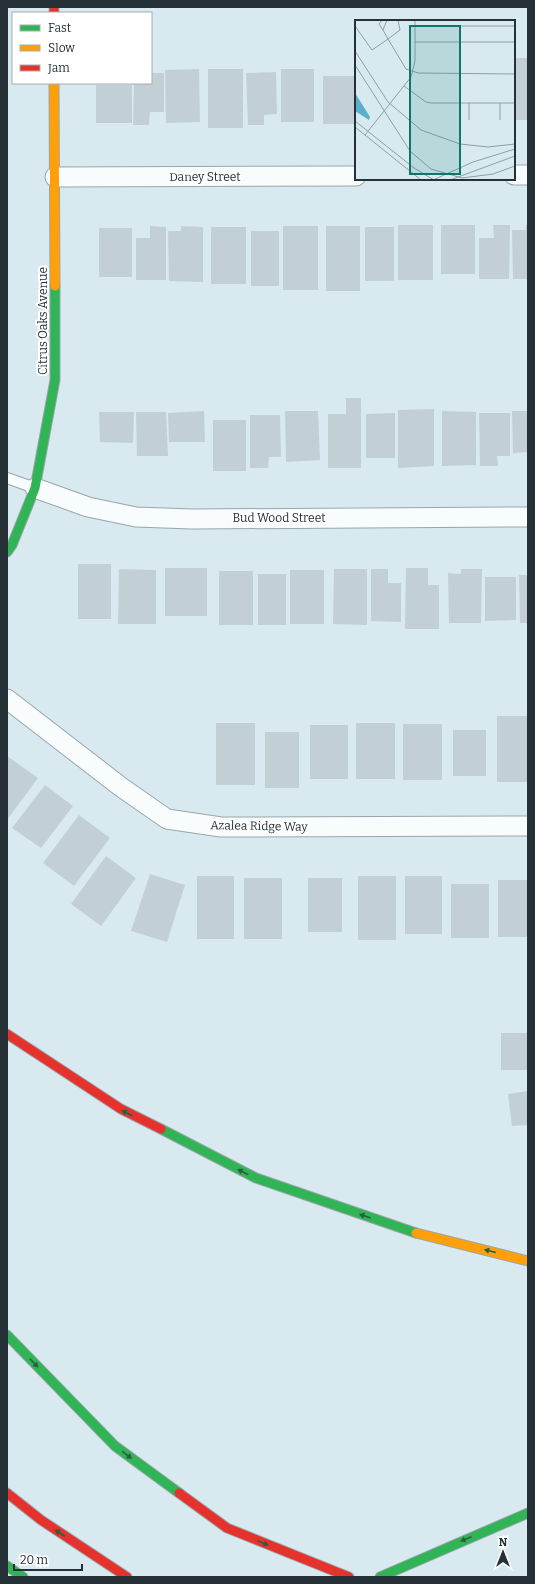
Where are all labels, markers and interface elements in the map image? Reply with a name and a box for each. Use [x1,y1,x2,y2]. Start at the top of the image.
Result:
legend [12,12,152,84]
inset map [355,20,515,180]
text: Fast [48,21,72,35]
text: Slow [48,41,75,55]
text: Jam [47,61,70,75]
street label: Daney Street [169,170,241,184]
street label: Citrus Oaks Avenue [36,267,50,375]
street label: Bud Wood Street [232,511,326,525]
street label: Azalea Ridge Way [210,818,308,834]
one-way arrow [121,1109,133,1116]
one-way arrow [237,1168,249,1175]
one-way arrow [359,1213,371,1219]
one-way arrow [484,1248,496,1254]
one-way arrow [29,1358,39,1368]
one-way arrow [121,1450,132,1459]
one-way arrow [54,1529,65,1536]
north arrow [483,1532,523,1572]
one-way arrow [460,1536,472,1542]
text: N [499,1536,508,1549]
one-way arrow [258,1540,270,1546]
scale bar [14,1546,82,1572]
text: 20 m [20,1553,49,1567]

